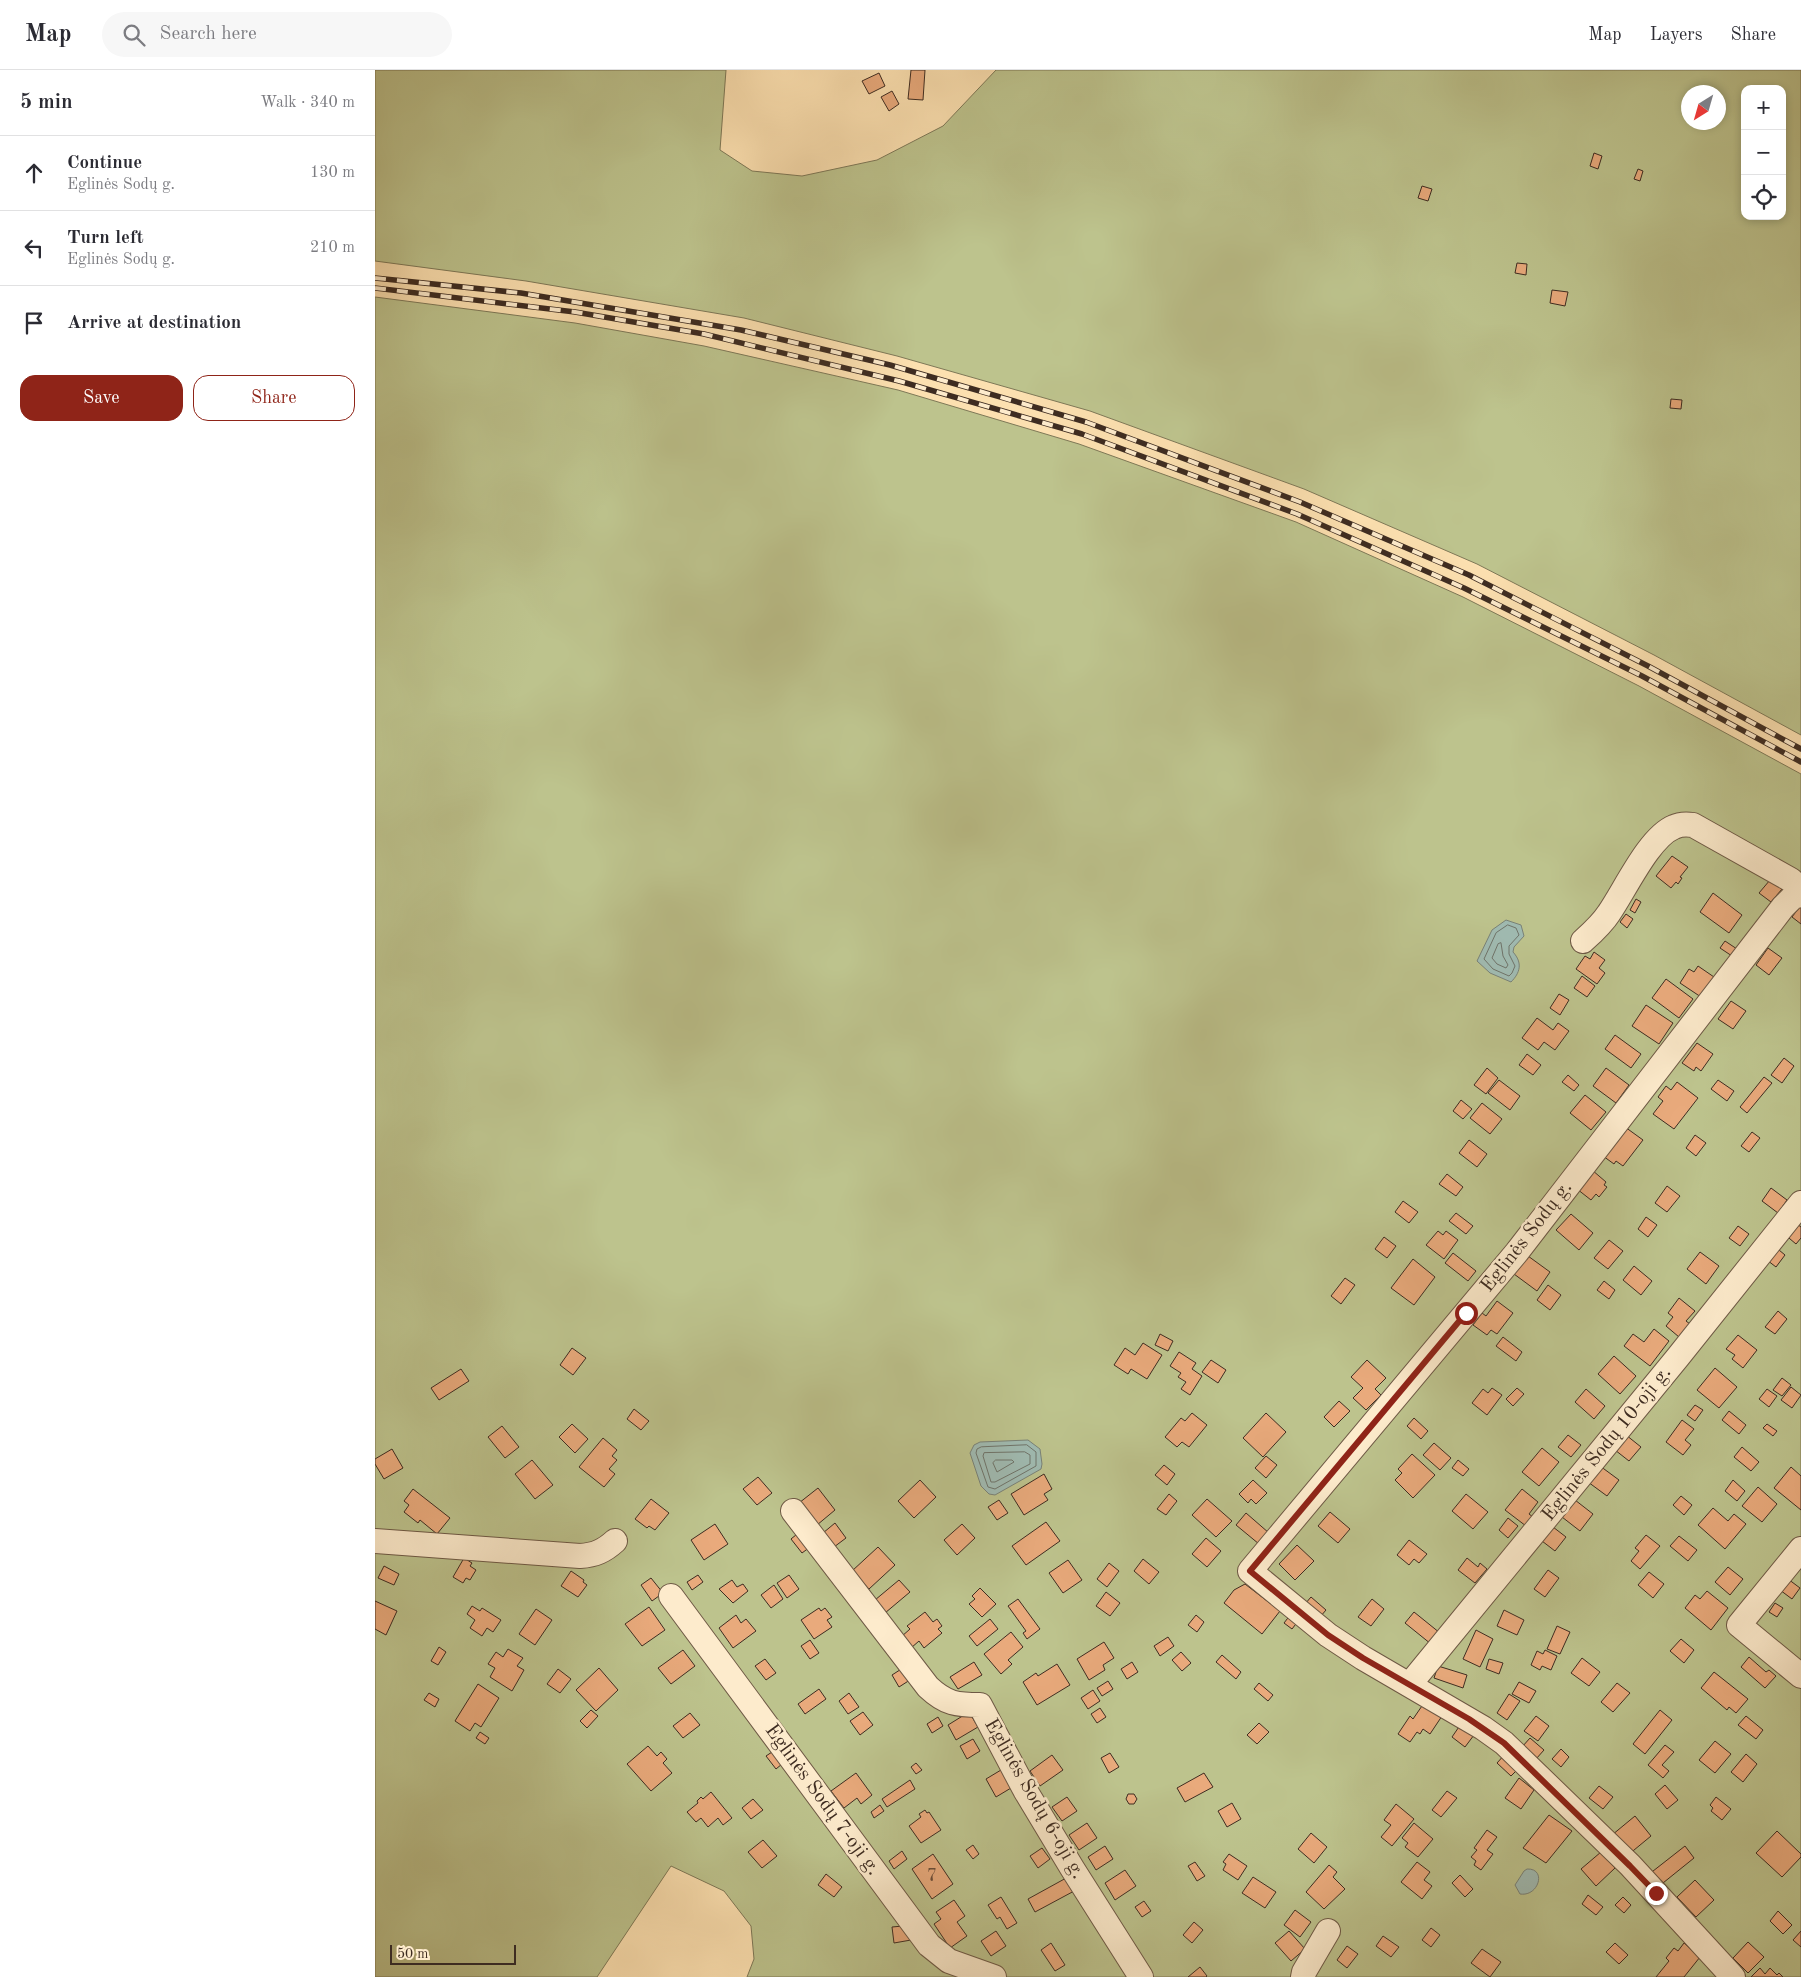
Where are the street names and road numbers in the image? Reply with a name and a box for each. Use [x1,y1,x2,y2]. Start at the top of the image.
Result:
street label: Eglinės Sodų g. [1478,1178,1576,1296]
street label: Eglinės Sodų 10-oji g. [1538,1363,1676,1525]
street label: Eglinės Sodų 6-oji g. [980,1715,1088,1883]
street label: Eglinės Sodų 7-oji g. [761,1721,883,1879]

